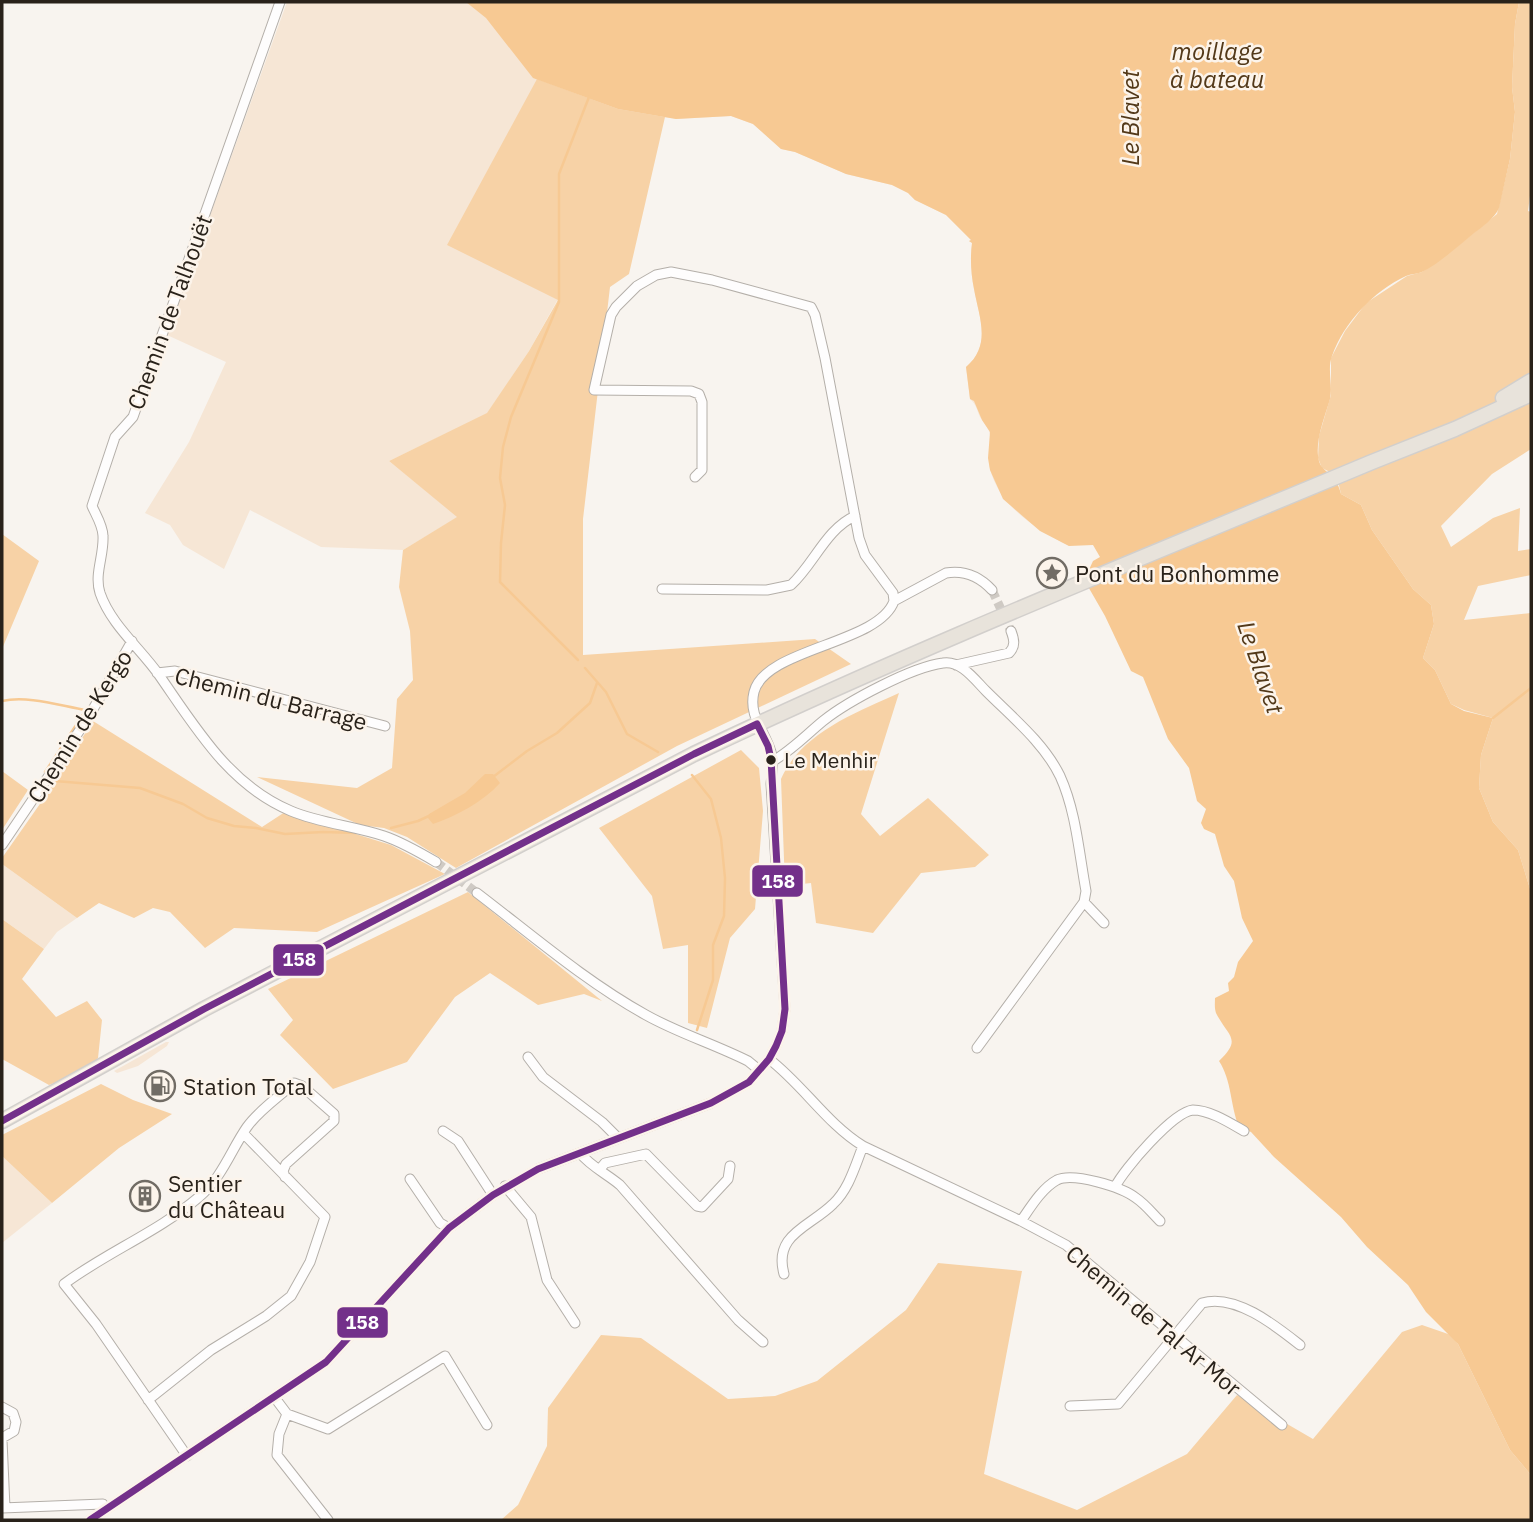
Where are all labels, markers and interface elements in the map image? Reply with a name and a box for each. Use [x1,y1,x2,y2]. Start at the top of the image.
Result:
water label: moillage à bateau [1170,35,1264,95]
water label: Le Blavet [1114,69,1146,166]
street label: Chemin de Talhouët [120,210,218,414]
place icon: Pont du Bonhomme [1035,556,1069,590]
place label: Pont du Bonhomme [1075,558,1279,588]
water label: Le Blavet [1230,617,1292,719]
street label: Chemin de Kergo [20,644,138,808]
street label: Chemin du Barrage [172,660,370,736]
place label: Le Menhir [784,746,876,774]
marker: Le Menhir [764,753,778,767]
line badge: 158 [751,864,804,898]
text: 158 [761,869,795,893]
line badge: 158 [272,943,325,977]
text: 158 [282,947,316,971]
fuel station icon: Station Total [143,1069,177,1103]
place label: Station Total [183,1071,313,1101]
place label: Sentier du Château [168,1168,285,1224]
building icon: Sentier du Château [128,1179,162,1213]
street label: Chemin de Tal Ar Mor [1060,1238,1248,1402]
line badge: 158 [336,1306,389,1339]
text: 158 [345,1310,379,1334]

